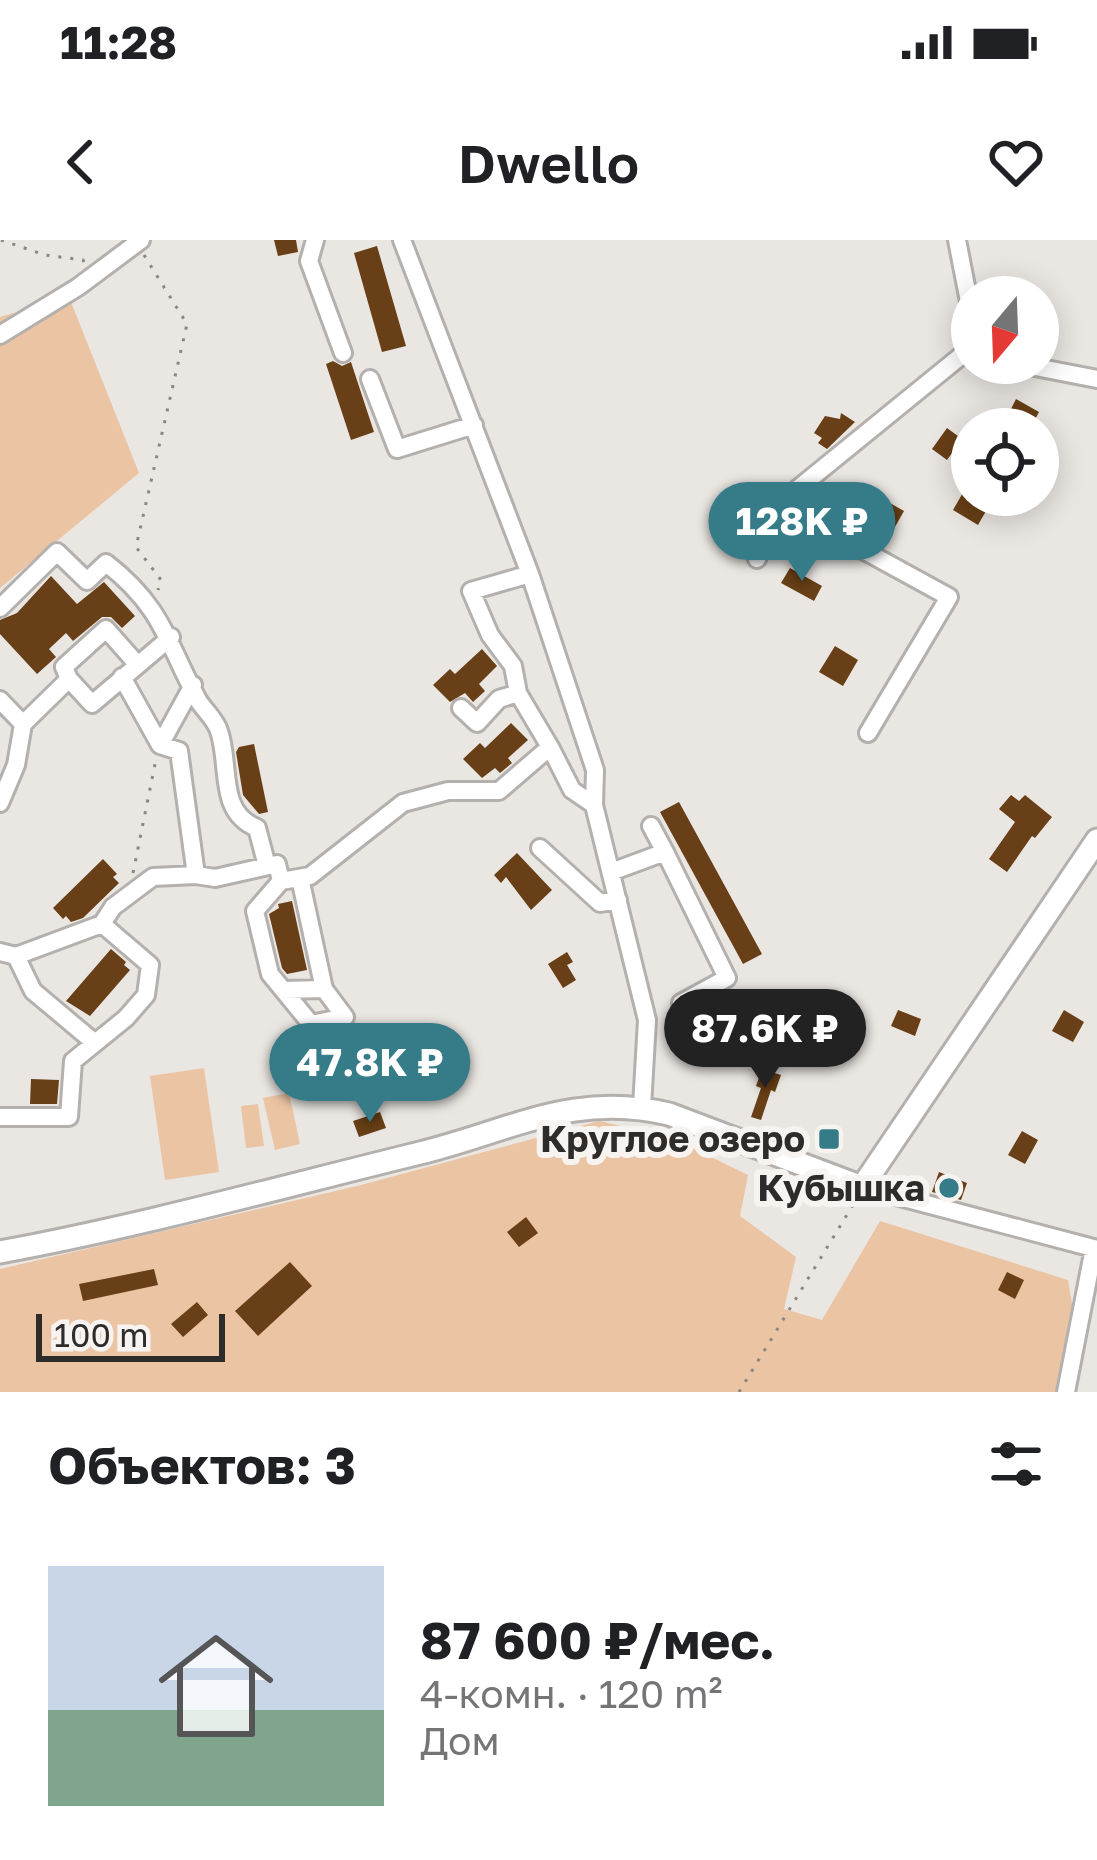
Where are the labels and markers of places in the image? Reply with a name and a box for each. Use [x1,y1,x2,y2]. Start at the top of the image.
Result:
pin: 128K ₽ [704,482,900,584]
pin: 87.6K ₽ [654,989,876,1091]
pin: 47.8K ₽ [259,1023,481,1125]
place label: Круглое озеро [540,1117,805,1160]
marker: Круглое озеро [816,1126,842,1152]
place label: Кубышка [758,1166,925,1209]
marker: Кубышка [936,1175,962,1201]

